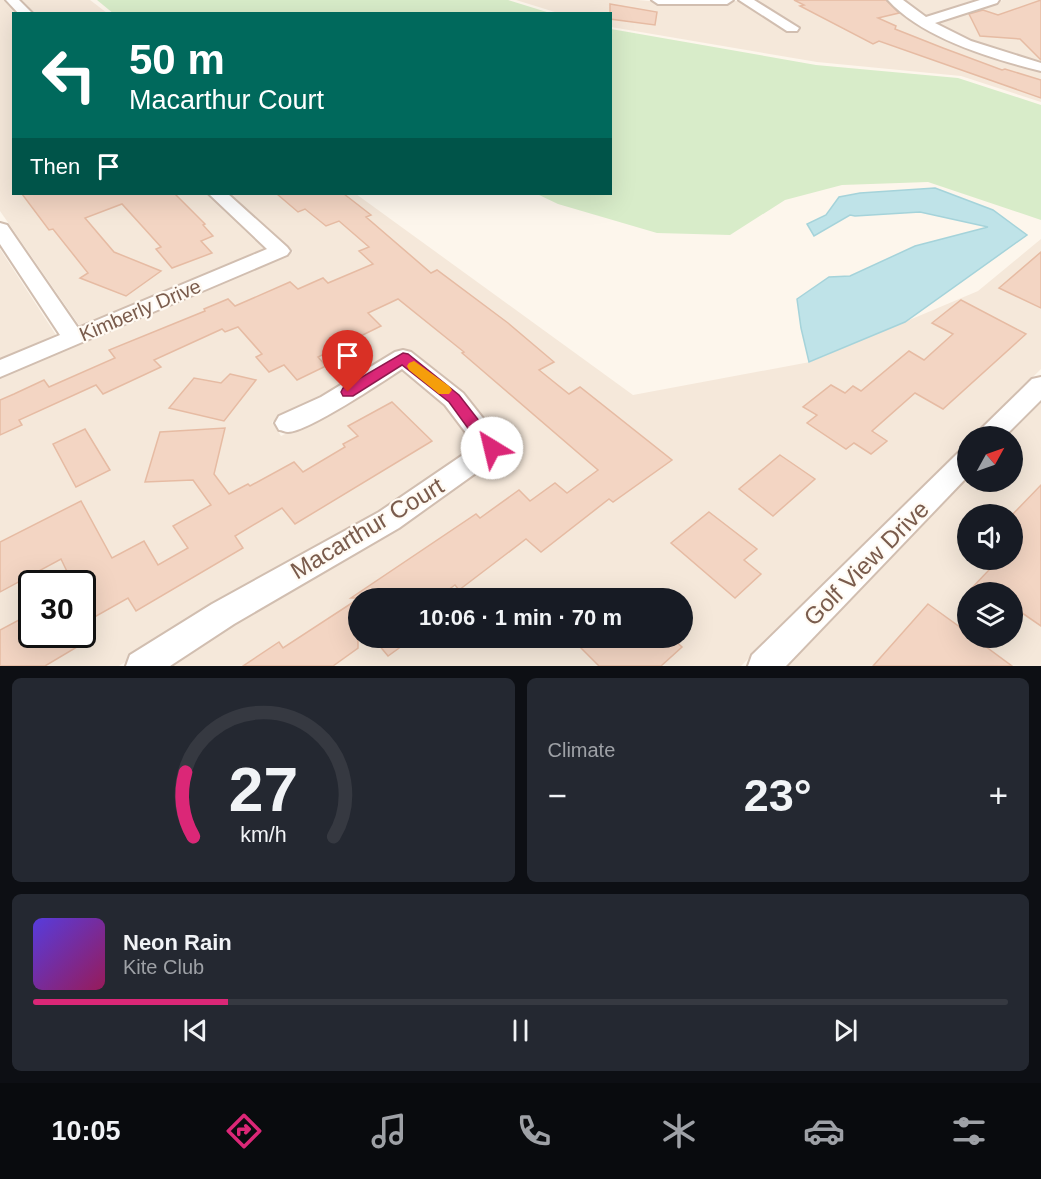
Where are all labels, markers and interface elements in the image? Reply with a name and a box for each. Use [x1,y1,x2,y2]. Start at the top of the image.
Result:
icon: left [30,36,108,114]
text: 50 m [129,36,225,83]
text: Macarthur Court [129,85,324,115]
icon: arrive [92,150,125,183]
text: Then [30,154,80,179]
street label: Kimberly Drive [76,274,204,346]
pin [322,330,373,392]
icon: arrive [331,339,364,372]
position arrow [460,416,524,480]
north arrow [957,426,1023,492]
map controls [957,426,1023,648]
street label: Macarthur Court [286,472,449,584]
street label: Golf View Drive [798,495,934,631]
button: sound [957,504,1023,570]
speed limit sign: 30 [18,570,96,648]
button: layers [957,582,1023,648]
text: 10:06 · 1 min · 70 m [419,605,622,630]
text: Climate [548,739,615,761]
text: 27 [229,755,298,824]
text: 23° [744,770,812,821]
text: − [548,777,567,814]
text: + [989,777,1008,814]
text: km/h [240,823,286,847]
text: Neon Rain [123,930,232,955]
text: Kite Club [123,956,204,978]
icon: previous [179,1014,212,1047]
icon: pause [504,1014,537,1047]
icon: next [829,1014,862,1047]
icon: directions [223,1110,265,1152]
icon: music [368,1110,410,1152]
icon: phone [513,1110,555,1152]
icon: climate [658,1110,700,1152]
icon: car [803,1110,845,1152]
icon: filters [948,1110,990,1152]
text: 10:05 [51,1116,120,1146]

